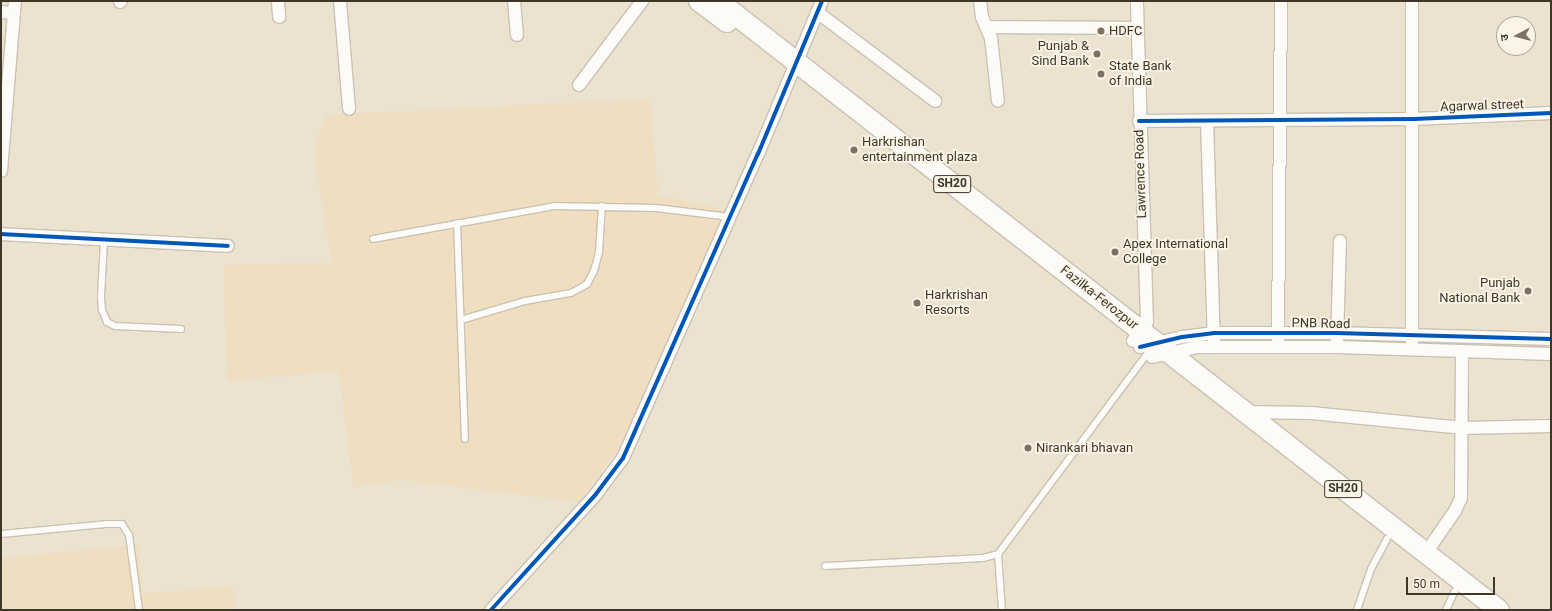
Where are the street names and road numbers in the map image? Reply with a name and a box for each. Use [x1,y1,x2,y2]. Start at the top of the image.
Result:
street label: Agarwal street [1440,97,1524,115]
street label: Lawrence Road [1132,129,1150,219]
road number: SH20 [933,174,971,194]
street label: Fazilka-Ferozpur [1057,263,1141,333]
street label: PNB Road [1292,316,1350,332]
road number: SH20 [1324,479,1362,499]

